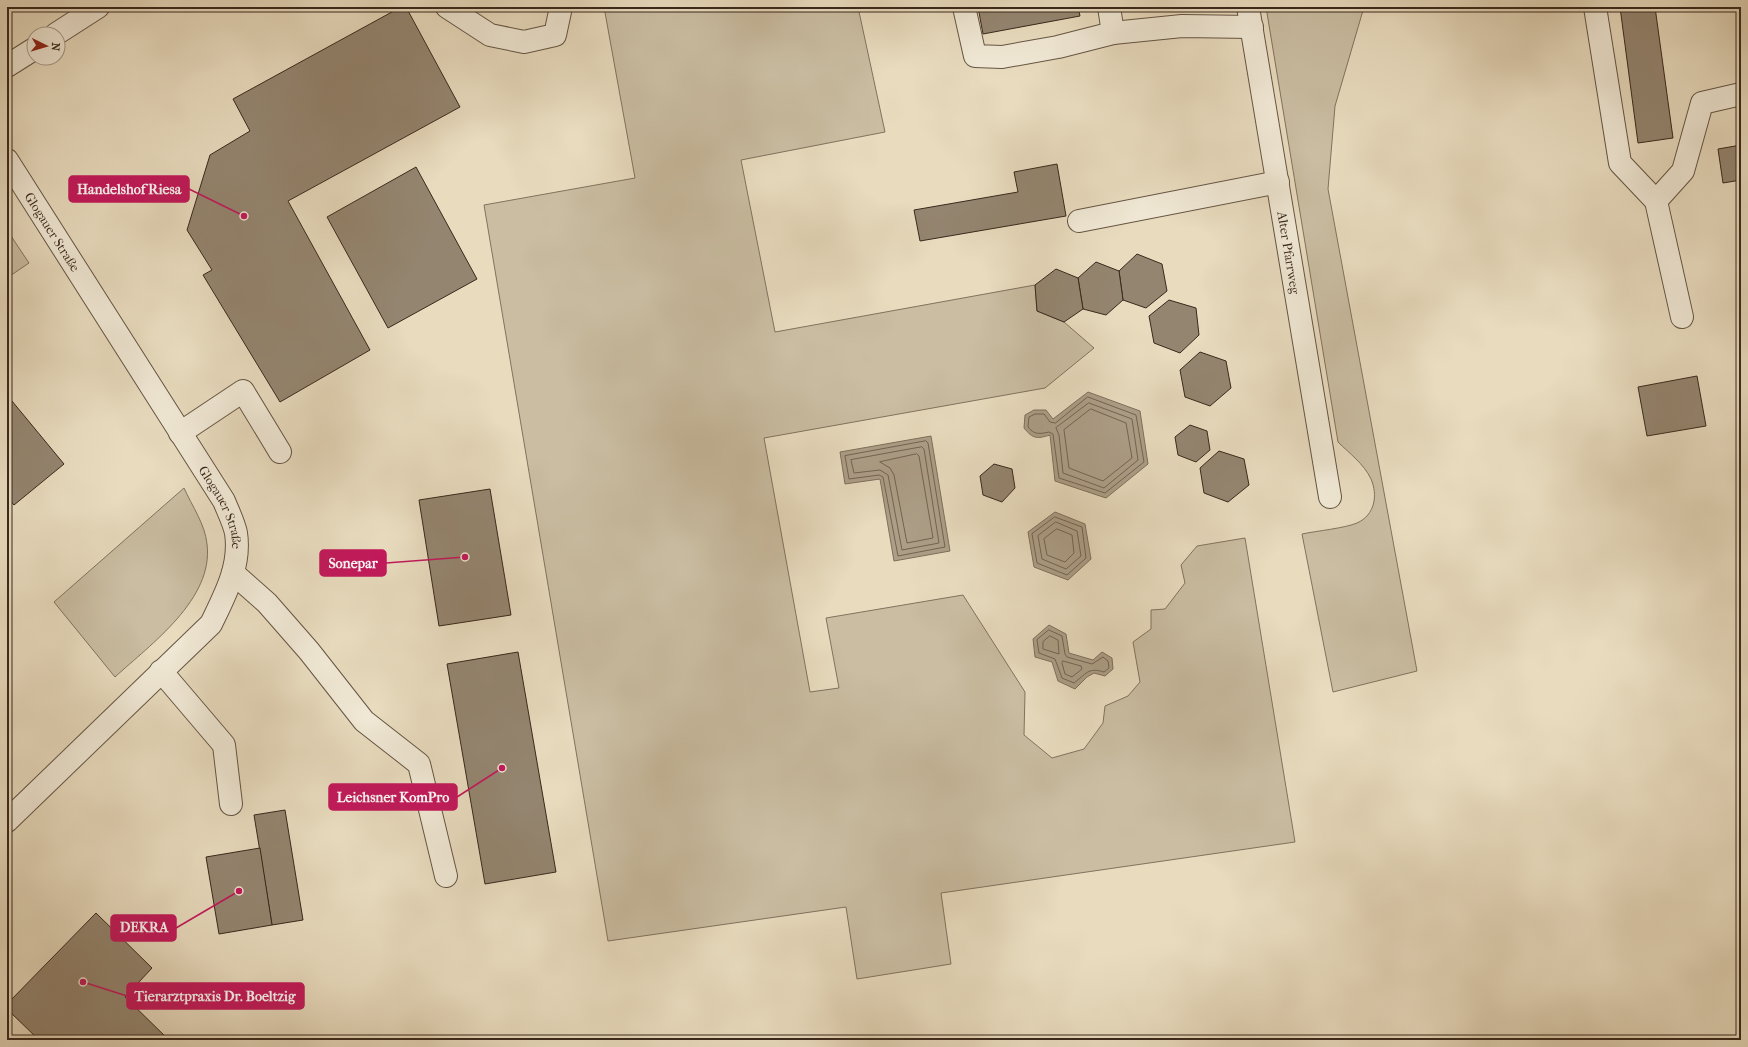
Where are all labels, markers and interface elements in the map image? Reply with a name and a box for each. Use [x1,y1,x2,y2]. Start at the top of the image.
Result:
north arrow [26,26,66,66]
text: N [49,42,62,52]
callout: Handelshof Riesa [69,176,189,202]
text: Handelshof Riesa [77,181,182,198]
street label: Glogauer Straße [22,189,84,275]
street label: Alter Pfarrweg [1275,209,1304,296]
street label: Glogauer Straße [196,463,244,550]
callout: Sonepar [320,550,386,576]
text: Sonepar [328,555,379,572]
callout: Leichsner KomPro [329,784,457,810]
text: Leichsner KomPro [337,789,449,806]
callout: DEKRA [111,915,176,941]
text: DEKRA [120,919,169,936]
callout: Tierarztpraxis Dr. Boeltzig [127,983,304,1009]
text: Tierarztpraxis Dr. Boeltzig [134,988,296,1005]

